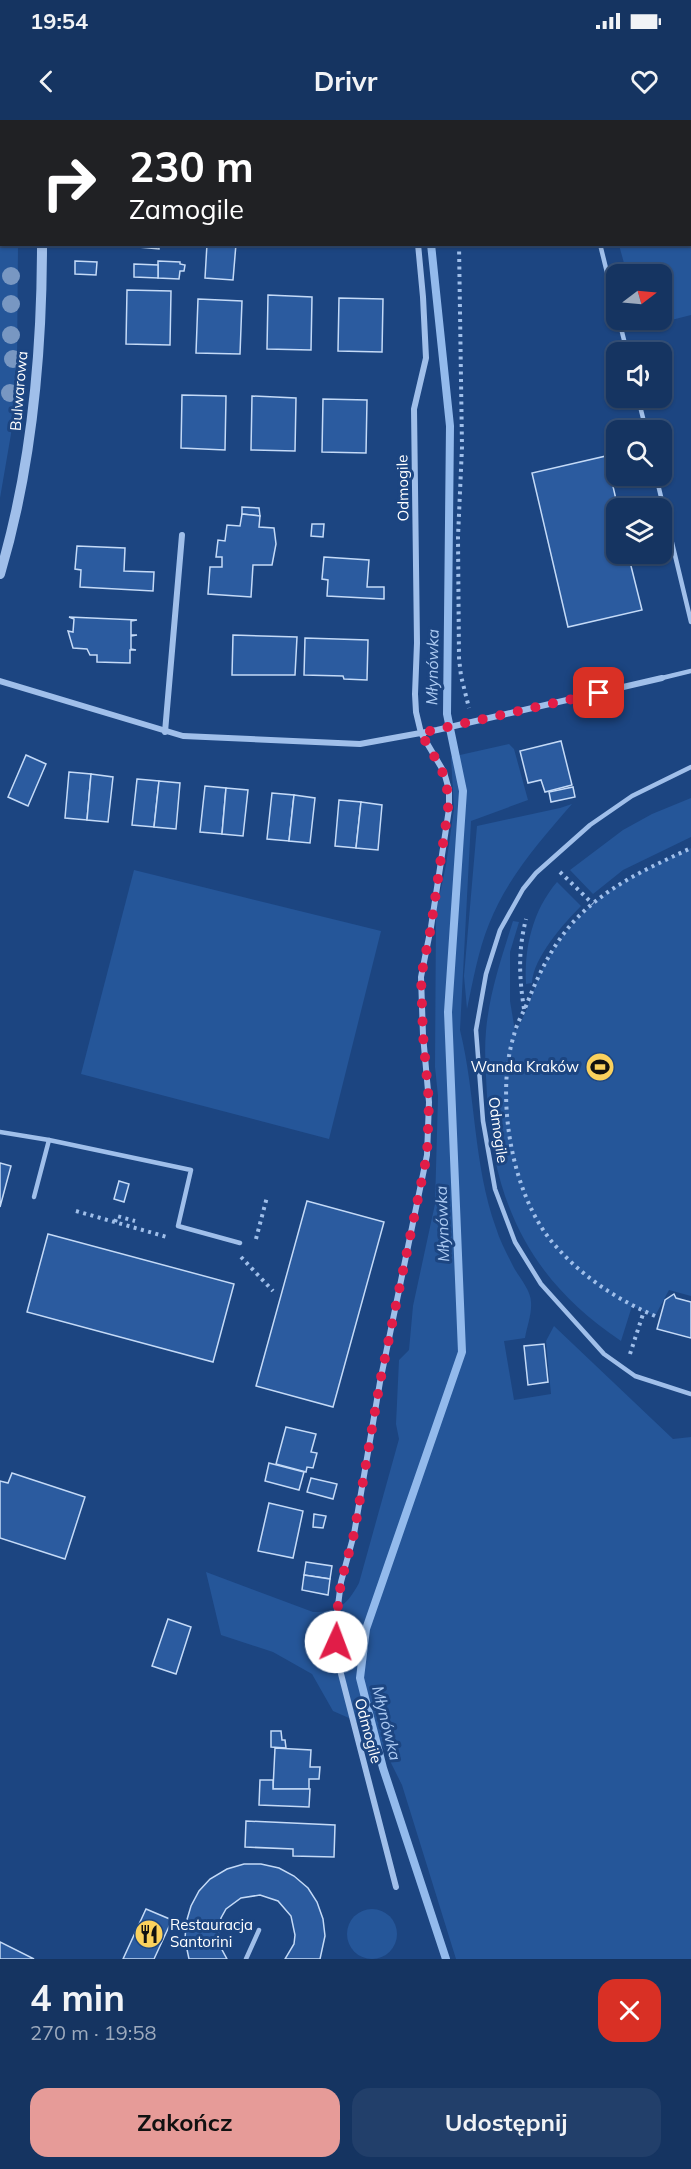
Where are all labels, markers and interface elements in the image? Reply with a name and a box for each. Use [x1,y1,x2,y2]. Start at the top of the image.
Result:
text: 19:54 [30,7,88,35]
text: Drivr [314,64,377,98]
icon: back [30,65,63,98]
icon: heart [628,65,661,98]
text: 230 m [129,140,254,193]
icon: right [30,144,108,222]
text: Zamogile [129,192,244,226]
north arrow [606,264,672,330]
map controls [606,264,672,564]
button: sound [606,342,672,408]
street label: Bulwarowa [6,350,31,432]
button: search [606,420,672,486]
street label: Odmogile [392,455,413,522]
button: layers [606,498,672,564]
water label: Młynówka [421,628,443,705]
pin [573,667,624,718]
icon: arrive [582,676,615,709]
sports icon: Wanda Kraków [584,1051,616,1083]
place label: Wanda Kraków [471,1057,579,1076]
street label: Odmogile [484,1096,513,1164]
water label: Młynówka [431,1185,453,1262]
position arrow [304,1610,368,1674]
water label: Młynówka [368,1684,406,1763]
street label: Odmogile [351,1696,386,1766]
place label: Restauracja Santorini [170,1915,253,1951]
restaurant icon: Restauracja Santorini [133,1918,165,1950]
text: 4 min [30,1975,125,2020]
button: close [598,1979,661,2042]
text: 270 m · 19:58 [30,2020,156,2045]
button: Zakończ [30,2088,340,2157]
button: Udostępnij [352,2088,661,2157]

